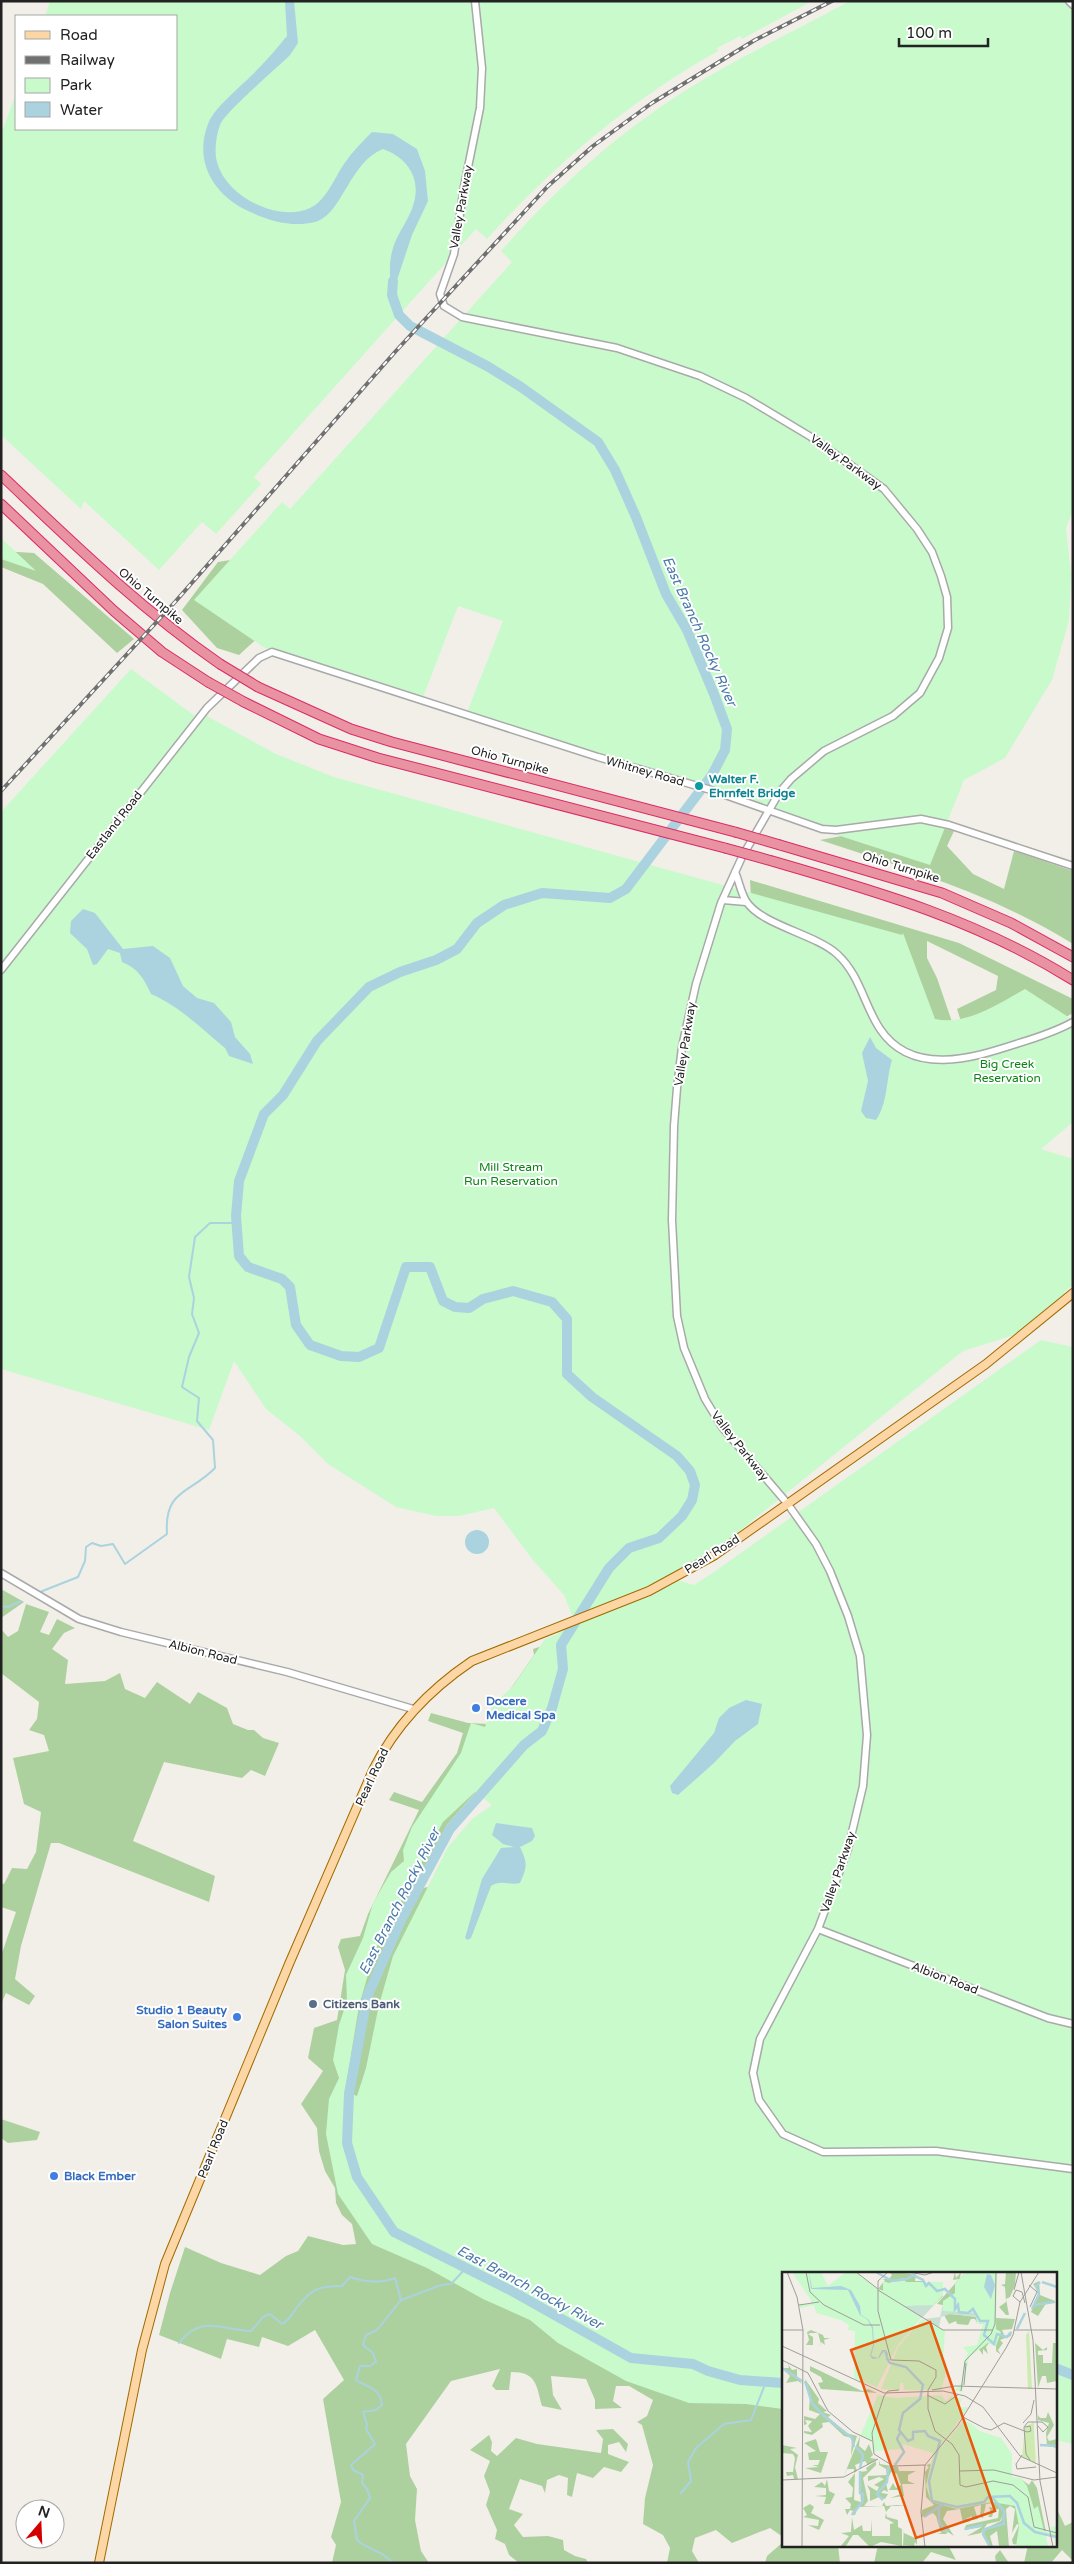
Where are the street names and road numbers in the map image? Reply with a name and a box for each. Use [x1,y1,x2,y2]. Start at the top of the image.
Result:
street label: Valley Parkway [447,163,475,250]
street label: Valley Parkway [808,431,885,493]
street label: Ohio Turnpike [116,565,186,627]
street label: Ohio Turnpike [470,743,551,777]
street label: Whitney Road [604,753,686,789]
street label: Eastland Road [83,788,145,862]
street label: Ohio Turnpike [861,849,941,885]
street label: Valley Parkway [671,1000,699,1087]
street label: Valley Parkway [708,1408,772,1484]
street label: Pearl Road [682,1532,742,1576]
street label: Albion Road [167,1637,239,1667]
street label: Pearl Road [352,1746,392,1808]
street label: Valley Parkway [818,1829,859,1914]
street label: Albion Road [910,1959,980,1997]
street label: Pearl Road [195,2117,231,2181]

